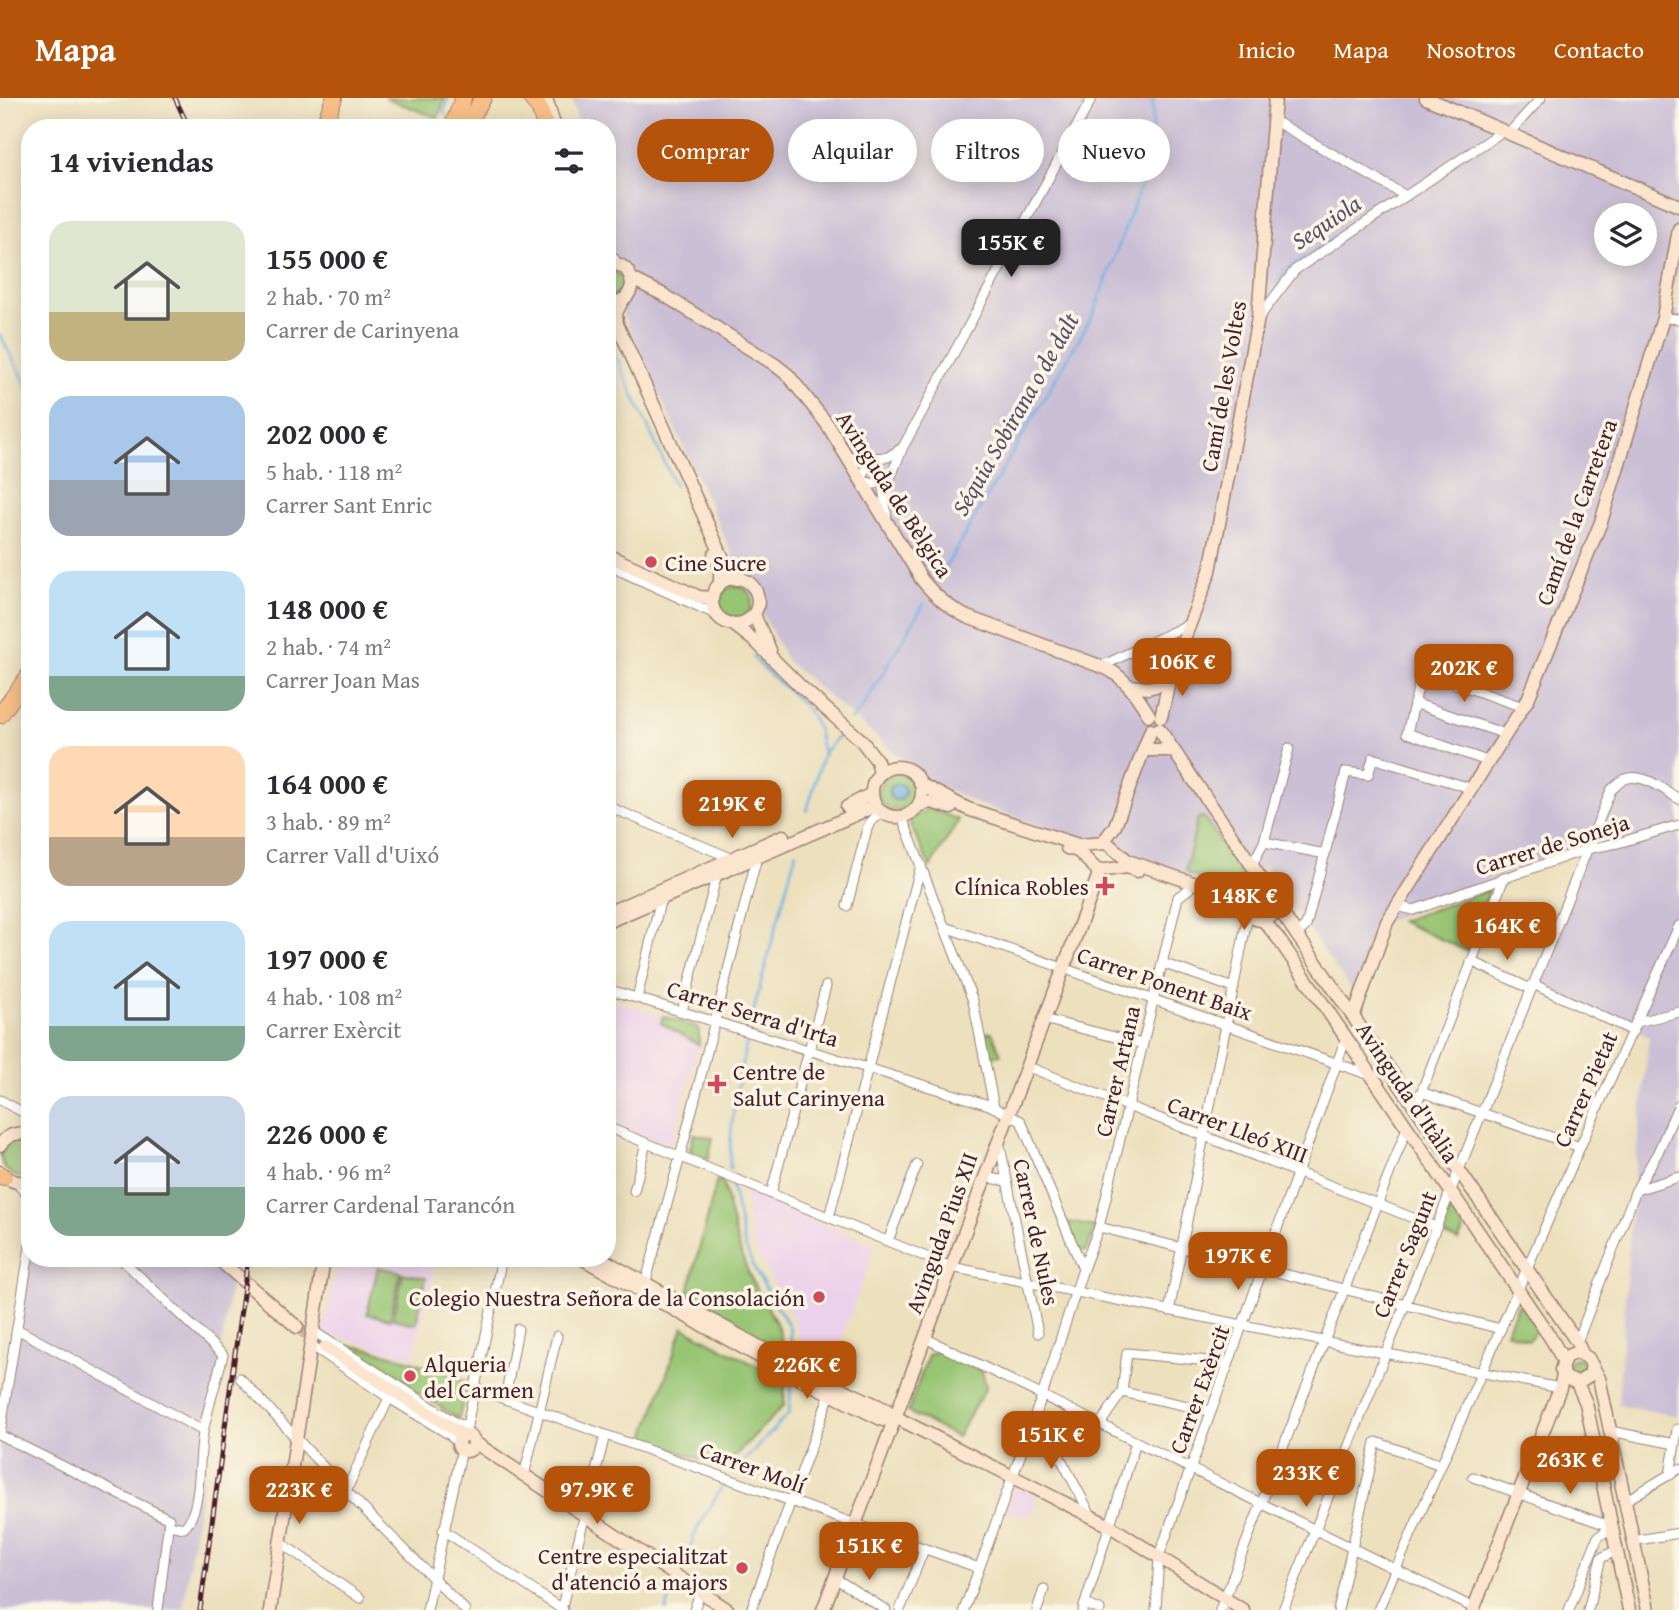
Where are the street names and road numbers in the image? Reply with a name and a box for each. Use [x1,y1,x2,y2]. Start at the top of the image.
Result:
street label: Camí de les Voltes [1192,298,1254,474]
street label: Avinguda de Bèlgica [829,404,962,584]
street label: Camí de la Carretera [1527,414,1625,610]
street label: Carrer de Soneja [1471,805,1633,883]
street label: Carrer Ponent Baix [1073,938,1257,1029]
street label: Carrer Serra d'Irta [663,971,843,1055]
street label: Carrer Artana [1086,1002,1148,1140]
street label: Avinguda d'Itàlia [1349,1015,1468,1169]
street label: Carrer Pietat [1545,1026,1625,1152]
street label: Carrer Lleó XIII [1163,1087,1313,1171]
street label: Avinguda Pius XII [896,1148,986,1318]
street label: Carrer de Nules [1005,1156,1069,1308]
street label: Carrer Sagunt [1364,1186,1444,1322]
street label: Carrer Exèrcit [1160,1320,1238,1458]
street label: Carrer Molí [695,1433,811,1502]

